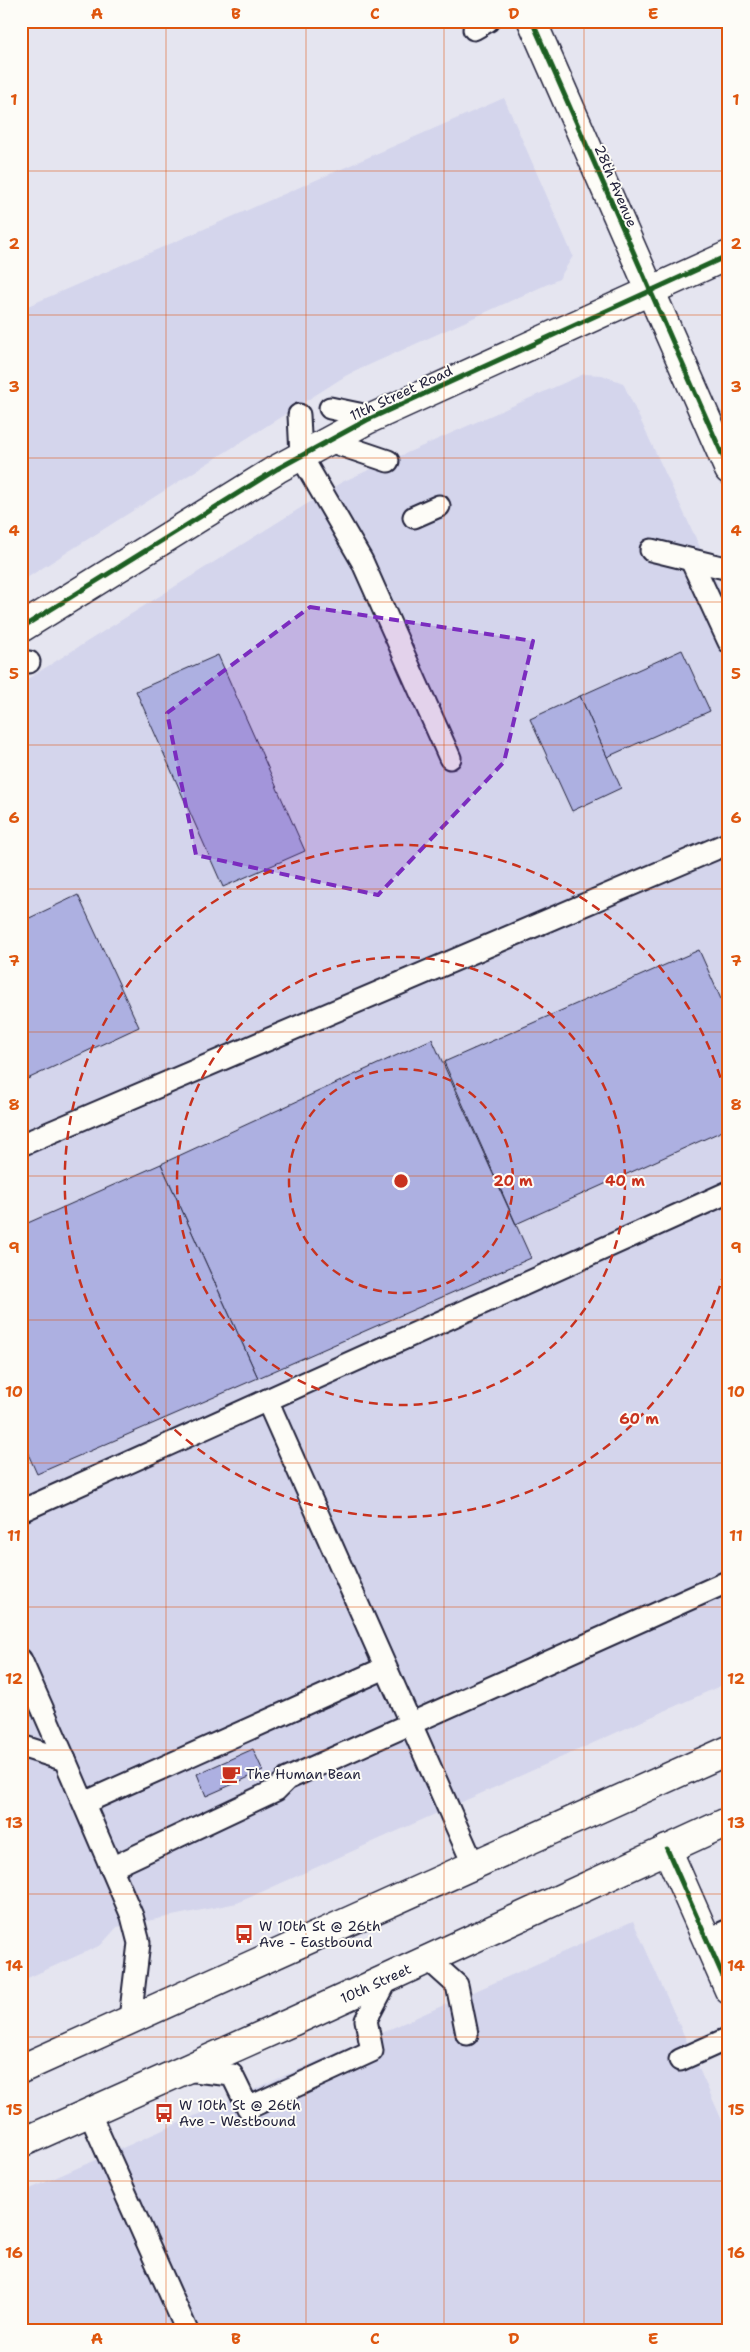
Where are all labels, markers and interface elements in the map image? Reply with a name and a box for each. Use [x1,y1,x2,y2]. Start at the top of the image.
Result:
text: A [91,3,103,24]
text: B [231,3,241,24]
text: C [370,3,380,24]
text: D [508,3,520,24]
text: E [648,3,658,24]
text: 1 [10,89,18,110]
text: 1 [732,89,740,110]
street label: 28th Avenue [591,142,641,230]
text: 2 [8,233,20,254]
text: 2 [730,233,742,254]
street label: 11th Street Road [347,361,455,425]
text: 3 [8,376,20,397]
text: 3 [730,376,742,397]
text: 4 [8,520,20,541]
text: 4 [730,520,742,541]
text: 5 [9,663,19,684]
text: 5 [731,663,741,684]
text: 6 [8,807,20,828]
text: 6 [730,807,742,828]
text: 7 [8,950,20,971]
text: 7 [730,950,742,971]
text: 8 [8,1094,20,1115]
text: 8 [730,1094,742,1115]
text: 20 m [493,1171,533,1191]
text: 40 m [605,1171,645,1191]
centre of rings [392,1172,410,1190]
text: 9 [8,1237,20,1258]
text: 9 [730,1237,742,1258]
text: 10 [5,1381,23,1402]
text: 10 [727,1381,745,1402]
text: 60 m [619,1409,659,1429]
text: 11 [7,1525,21,1546]
text: 11 [729,1525,743,1546]
text: 12 [5,1668,23,1689]
text: 12 [727,1668,745,1689]
cafe icon: The Human Bean [220,1763,242,1785]
place label: The Human Bean [246,1765,361,1783]
text: 13 [5,1812,23,1833]
text: 13 [727,1812,745,1833]
place label: W 10th St @ 26th Ave - Eastbound [259,1917,381,1951]
bus stop icon: W 10th St @ 26th Ave - Eastbound [233,1923,255,1945]
text: 14 [5,1955,23,1976]
text: 14 [727,1955,745,1976]
street label: 10th Street [337,1959,414,2007]
place label: W 10th St @ 26th Ave - Westbound [179,2096,301,2130]
text: 15 [5,2099,23,2120]
text: 15 [727,2099,745,2120]
bus stop icon: W 10th St @ 26th Ave - Westbound [153,2102,175,2124]
text: 16 [5,2242,23,2263]
text: 16 [727,2242,745,2263]
text: A [91,2328,103,2349]
text: B [231,2328,241,2349]
text: C [370,2328,380,2349]
text: D [508,2328,520,2349]
text: E [648,2328,658,2349]

